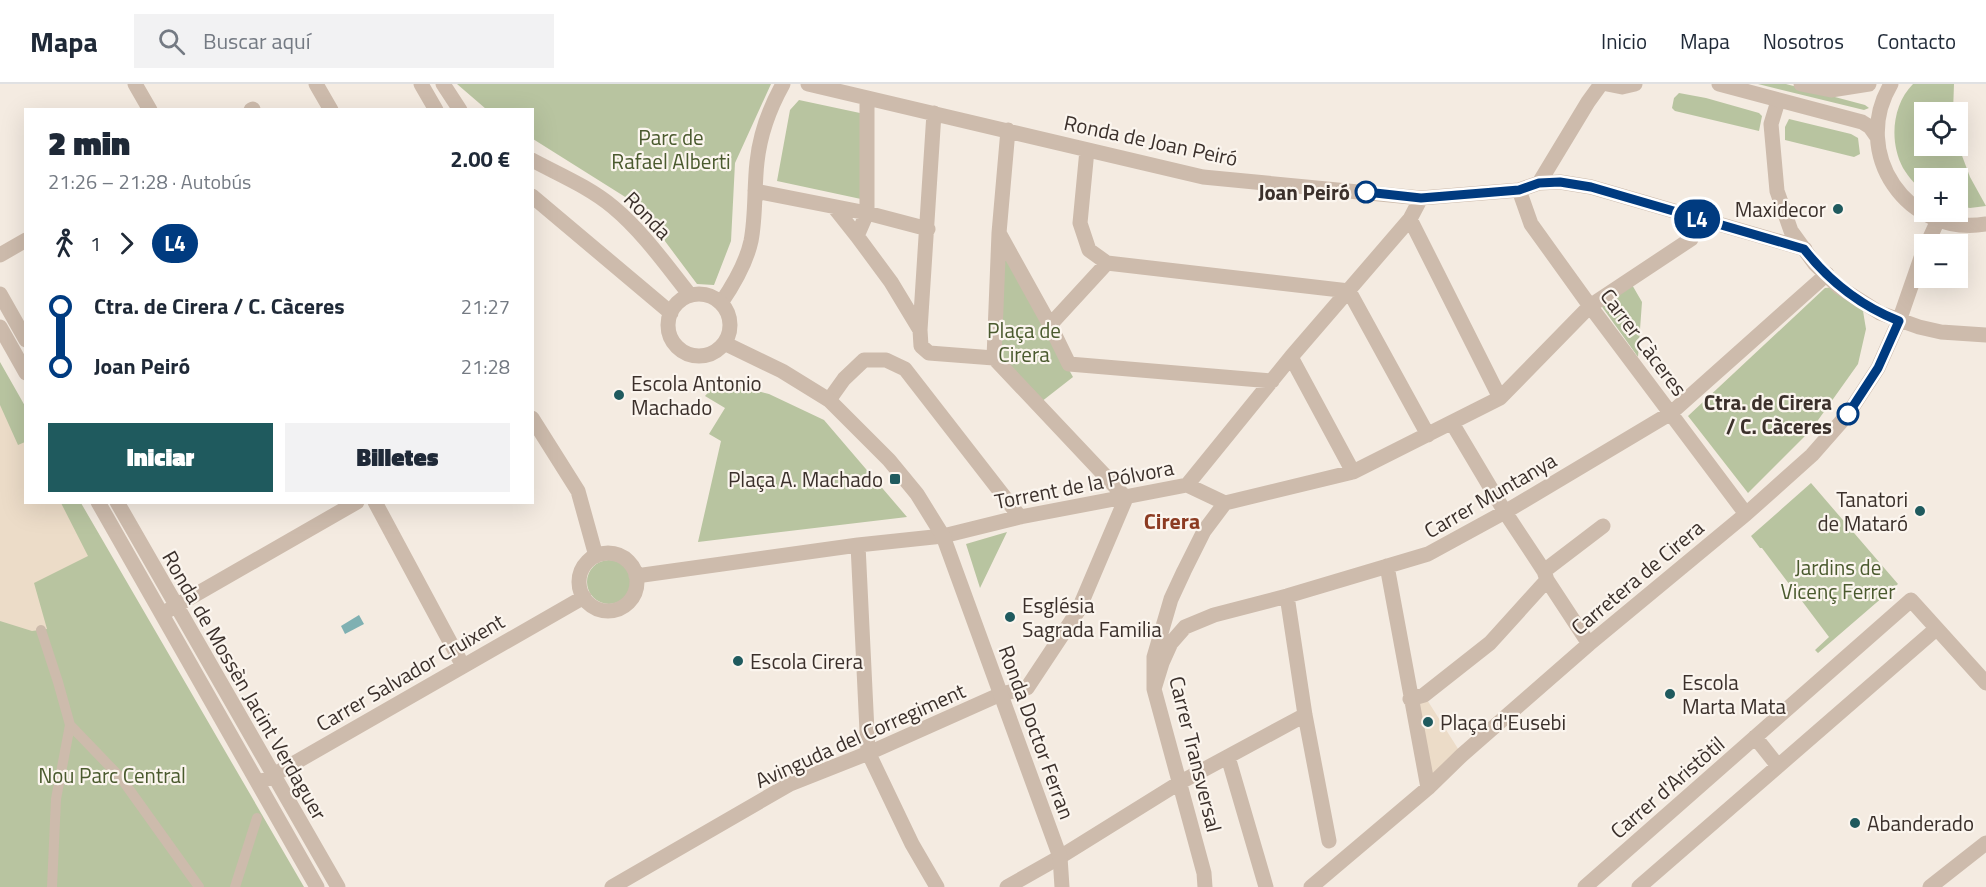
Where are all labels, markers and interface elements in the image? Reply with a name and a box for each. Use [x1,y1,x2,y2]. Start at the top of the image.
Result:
search box [134,14,554,68]
text: Mapa [30,20,98,63]
text: Buscar aquí [203,24,311,58]
icon: search [155,25,188,58]
text: Inicio [1601,25,1647,57]
text: Mapa [1680,25,1730,57]
text: Nosotros [1763,25,1844,57]
text: Contacto [1877,25,1956,57]
map controls [1914,102,1968,288]
button: locate [1914,102,1968,156]
street label: Ronda de Joan Peiró [1061,106,1241,174]
text: 2 min [48,118,130,168]
park label: Parc de Rafael Alberti [611,121,731,177]
text: 2.00 € [450,142,510,176]
text: 21:26 – 21:28 · Autobús [48,166,251,197]
button: + [1914,168,1968,222]
place label: Joan Peiró [1258,176,1350,208]
marker: Joan Peiró [1355,181,1377,203]
street label: Ronda [617,183,680,247]
place label: Maxidecor [1735,193,1826,225]
line badge: L4 [1670,200,1724,238]
marker: Maxidecor [1831,202,1845,216]
text: L4 [1686,203,1708,235]
icon: walk [48,227,81,260]
icon: forward [110,227,143,260]
text: L4 [164,227,186,259]
text: 1 [90,228,101,259]
button: − [1914,234,1968,288]
street label: Carrer Càceres [1593,281,1695,403]
text: Ctra. de Cirera / C. Càceres [94,289,345,323]
text: 21:27 [461,291,510,322]
park label: Plaça de Cirera [987,314,1061,370]
text: Joan Peiró [94,349,190,383]
text: 21:28 [461,351,510,382]
place label: Escola Antonio Machado [631,367,762,423]
place label: Ctra. de Cirera / C. Càceres [1704,386,1832,442]
marker: Escola Antonio Machado [612,388,626,402]
marker: Ctra. de Cirera / C. Càceres [1837,403,1859,425]
button: Iniciar [48,423,273,492]
button: Billetes [285,423,510,492]
street label: Carrer Muntanya [1418,444,1563,546]
street label: Torrent de la Pólvora [992,451,1177,517]
place label: Plaça A. Machado [728,463,883,495]
marker: Plaça A. Machado [888,472,902,486]
place label: Tanatori de Mataró [1817,483,1908,539]
district label: Cirera [1144,504,1200,538]
marker: Tanatori de Mataró [1913,504,1927,518]
street label: Carretera de Cirera [1564,511,1711,642]
street label: Ronda de Mossèn Jacint Verdaguer [155,544,335,826]
park label: Jardins de Vicenç Ferrer [1781,551,1895,607]
place label: Església Sagrada Familia [1022,589,1162,645]
street label: Carrer Salvador Cruixent [310,605,511,739]
marker: Església Sagrada Familia [1003,610,1017,624]
street label: Ronda Doctor Ferran [991,640,1083,824]
place label: Escola Cirera [750,645,863,677]
marker: Escola Cirera [731,654,745,668]
place label: Escola Marta Mata [1682,666,1786,722]
street label: Carrer Transversal [1161,673,1231,835]
street label: Avinguda del Corregiment [750,674,971,796]
marker: Escola Marta Mata [1663,687,1677,701]
place label: Plaça d'Eusebi [1440,706,1566,738]
marker: Plaça d'Eusebi [1421,715,1435,729]
street label: Carrer d'Aristòtil [1603,728,1731,846]
park label: Nou Parc Central [38,759,186,791]
place label: Abanderado [1867,807,1974,839]
marker: Abanderado [1848,816,1862,830]

